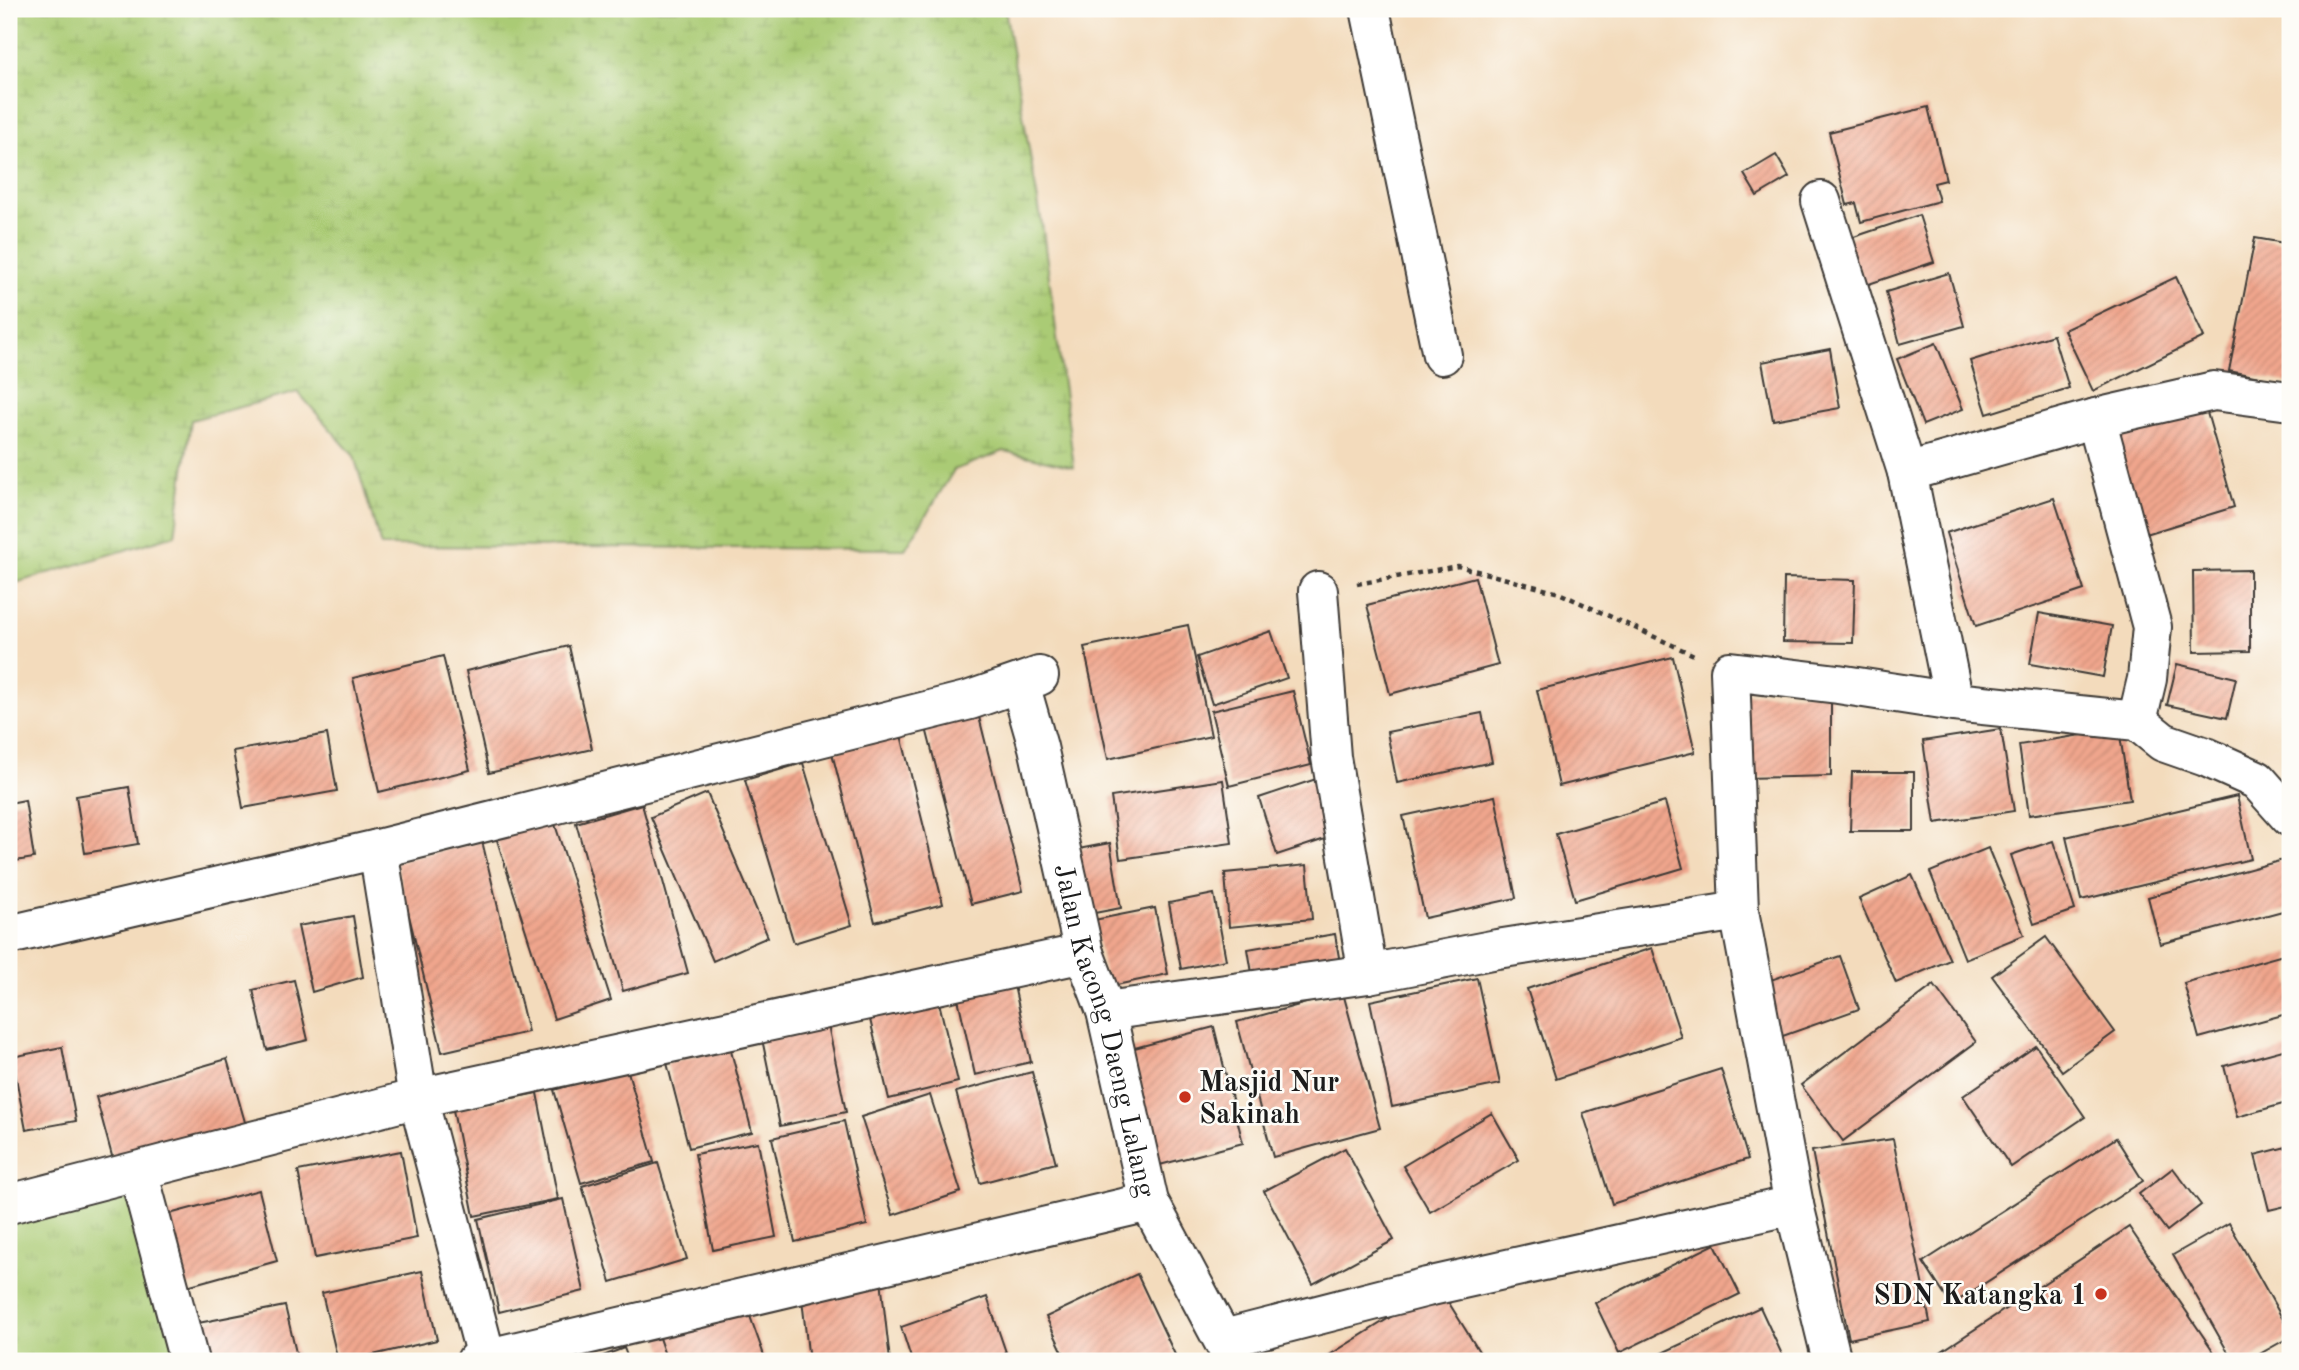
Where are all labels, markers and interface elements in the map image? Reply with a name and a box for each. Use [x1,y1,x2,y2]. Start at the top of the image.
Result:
street label: Jalan Kacong Daeng Lalang [1048,861,1158,1200]
place label: Masjid Nur Sakinah [1199,1070,1339,1130]
marker: Masjid Nur Sakinah [1177,1089,1193,1105]
place label: SDN Katangka 1 [1873,1283,2087,1311]
marker: SDN Katangka 1 [2093,1286,2109,1302]

